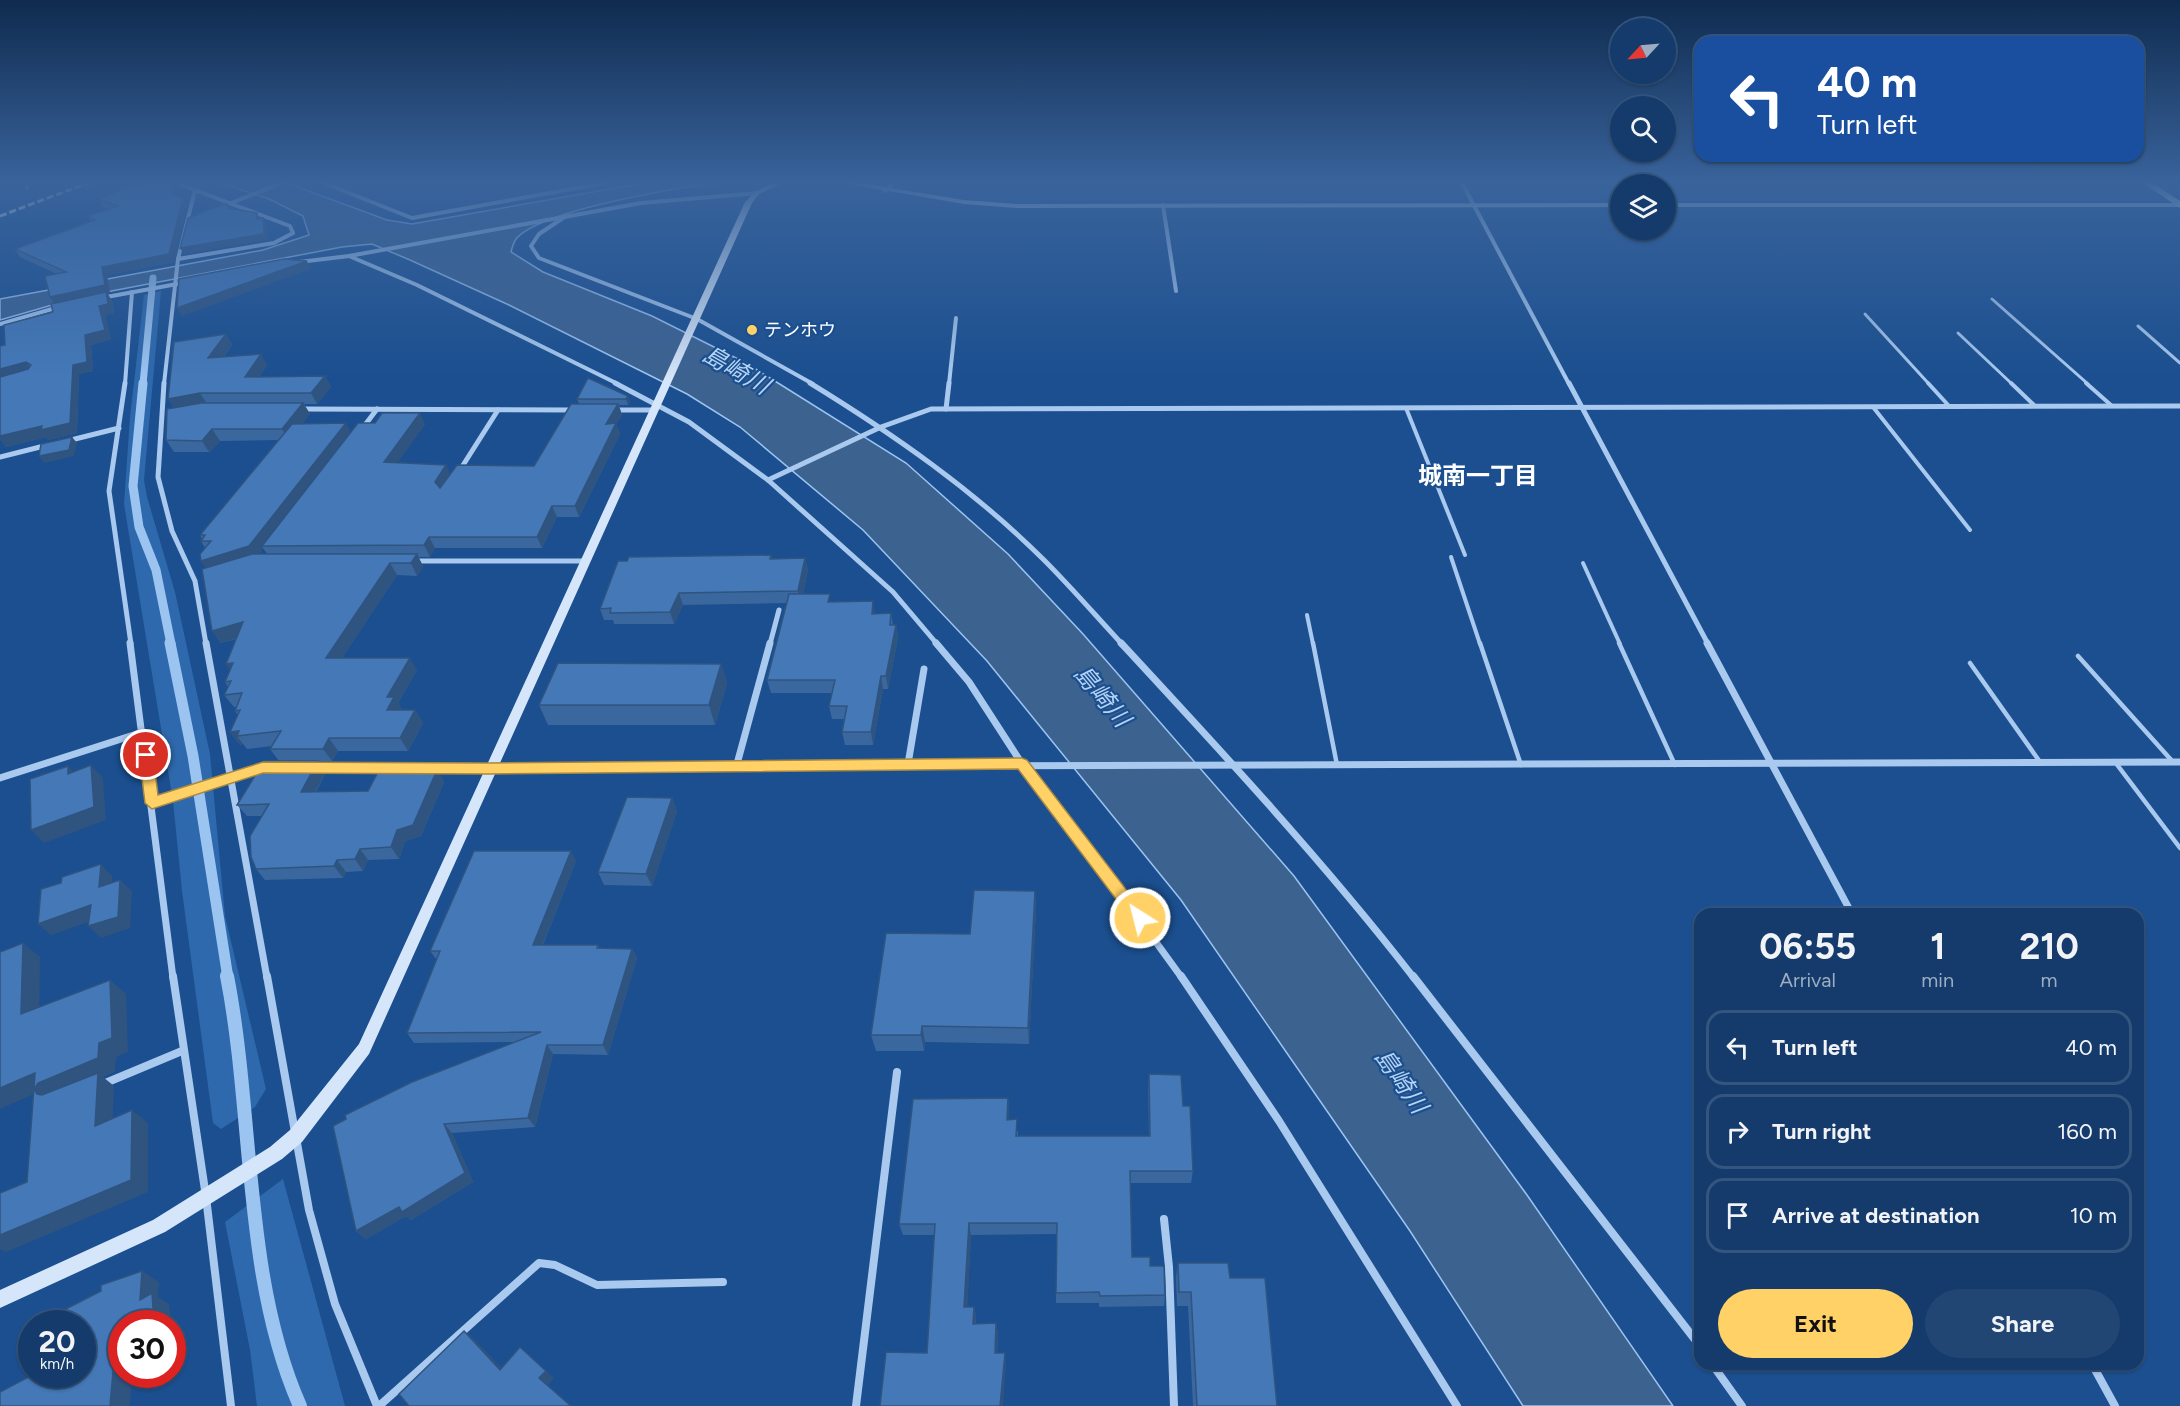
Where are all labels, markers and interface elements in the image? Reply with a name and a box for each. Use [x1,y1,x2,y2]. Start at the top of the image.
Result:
north arrow [1610,18,1676,84]
map controls [1610,18,1676,240]
text: 40 m [1817,57,1917,108]
icon: left [1718,60,1796,138]
button: search [1610,96,1676,162]
text: Turn left [1817,108,1917,141]
button: layers [1610,174,1676,240]
place label: テンホウ [764,319,836,341]
marker: テンホウ [745,323,759,337]
water label: 島崎川 [698,339,777,402]
district label: 城南一丁目 [1418,461,1538,490]
water label: 島崎川 [1068,659,1139,735]
pin [120,729,171,780]
icon: arrive [129,738,162,771]
position arrow [1108,886,1172,950]
text: 06:55 [1759,925,1856,968]
text: 1 [1930,925,1945,968]
text: 210 [2019,925,2079,968]
text: Arrival [1779,968,1836,992]
text: min [1921,968,1954,992]
text: m [2041,968,2058,992]
icon: left [1721,1031,1754,1064]
text: Turn left [1772,1034,1858,1061]
text: 40 m [2065,1034,2117,1061]
water label: 島崎川 [1369,1043,1436,1121]
icon: right [1721,1115,1754,1148]
text: Turn right [1772,1118,1871,1145]
text: 160 m [2057,1118,2117,1145]
icon: arrive [1721,1199,1754,1232]
text: Arrive at destination [1772,1202,1980,1229]
text: 10 m [2070,1202,2117,1229]
button: Exit [1718,1289,1913,1358]
button: Share [1925,1289,2120,1358]
speed limit sign: 30 [108,1310,186,1388]
text: 20 [39,1323,75,1360]
text: km/h [40,1355,74,1373]

